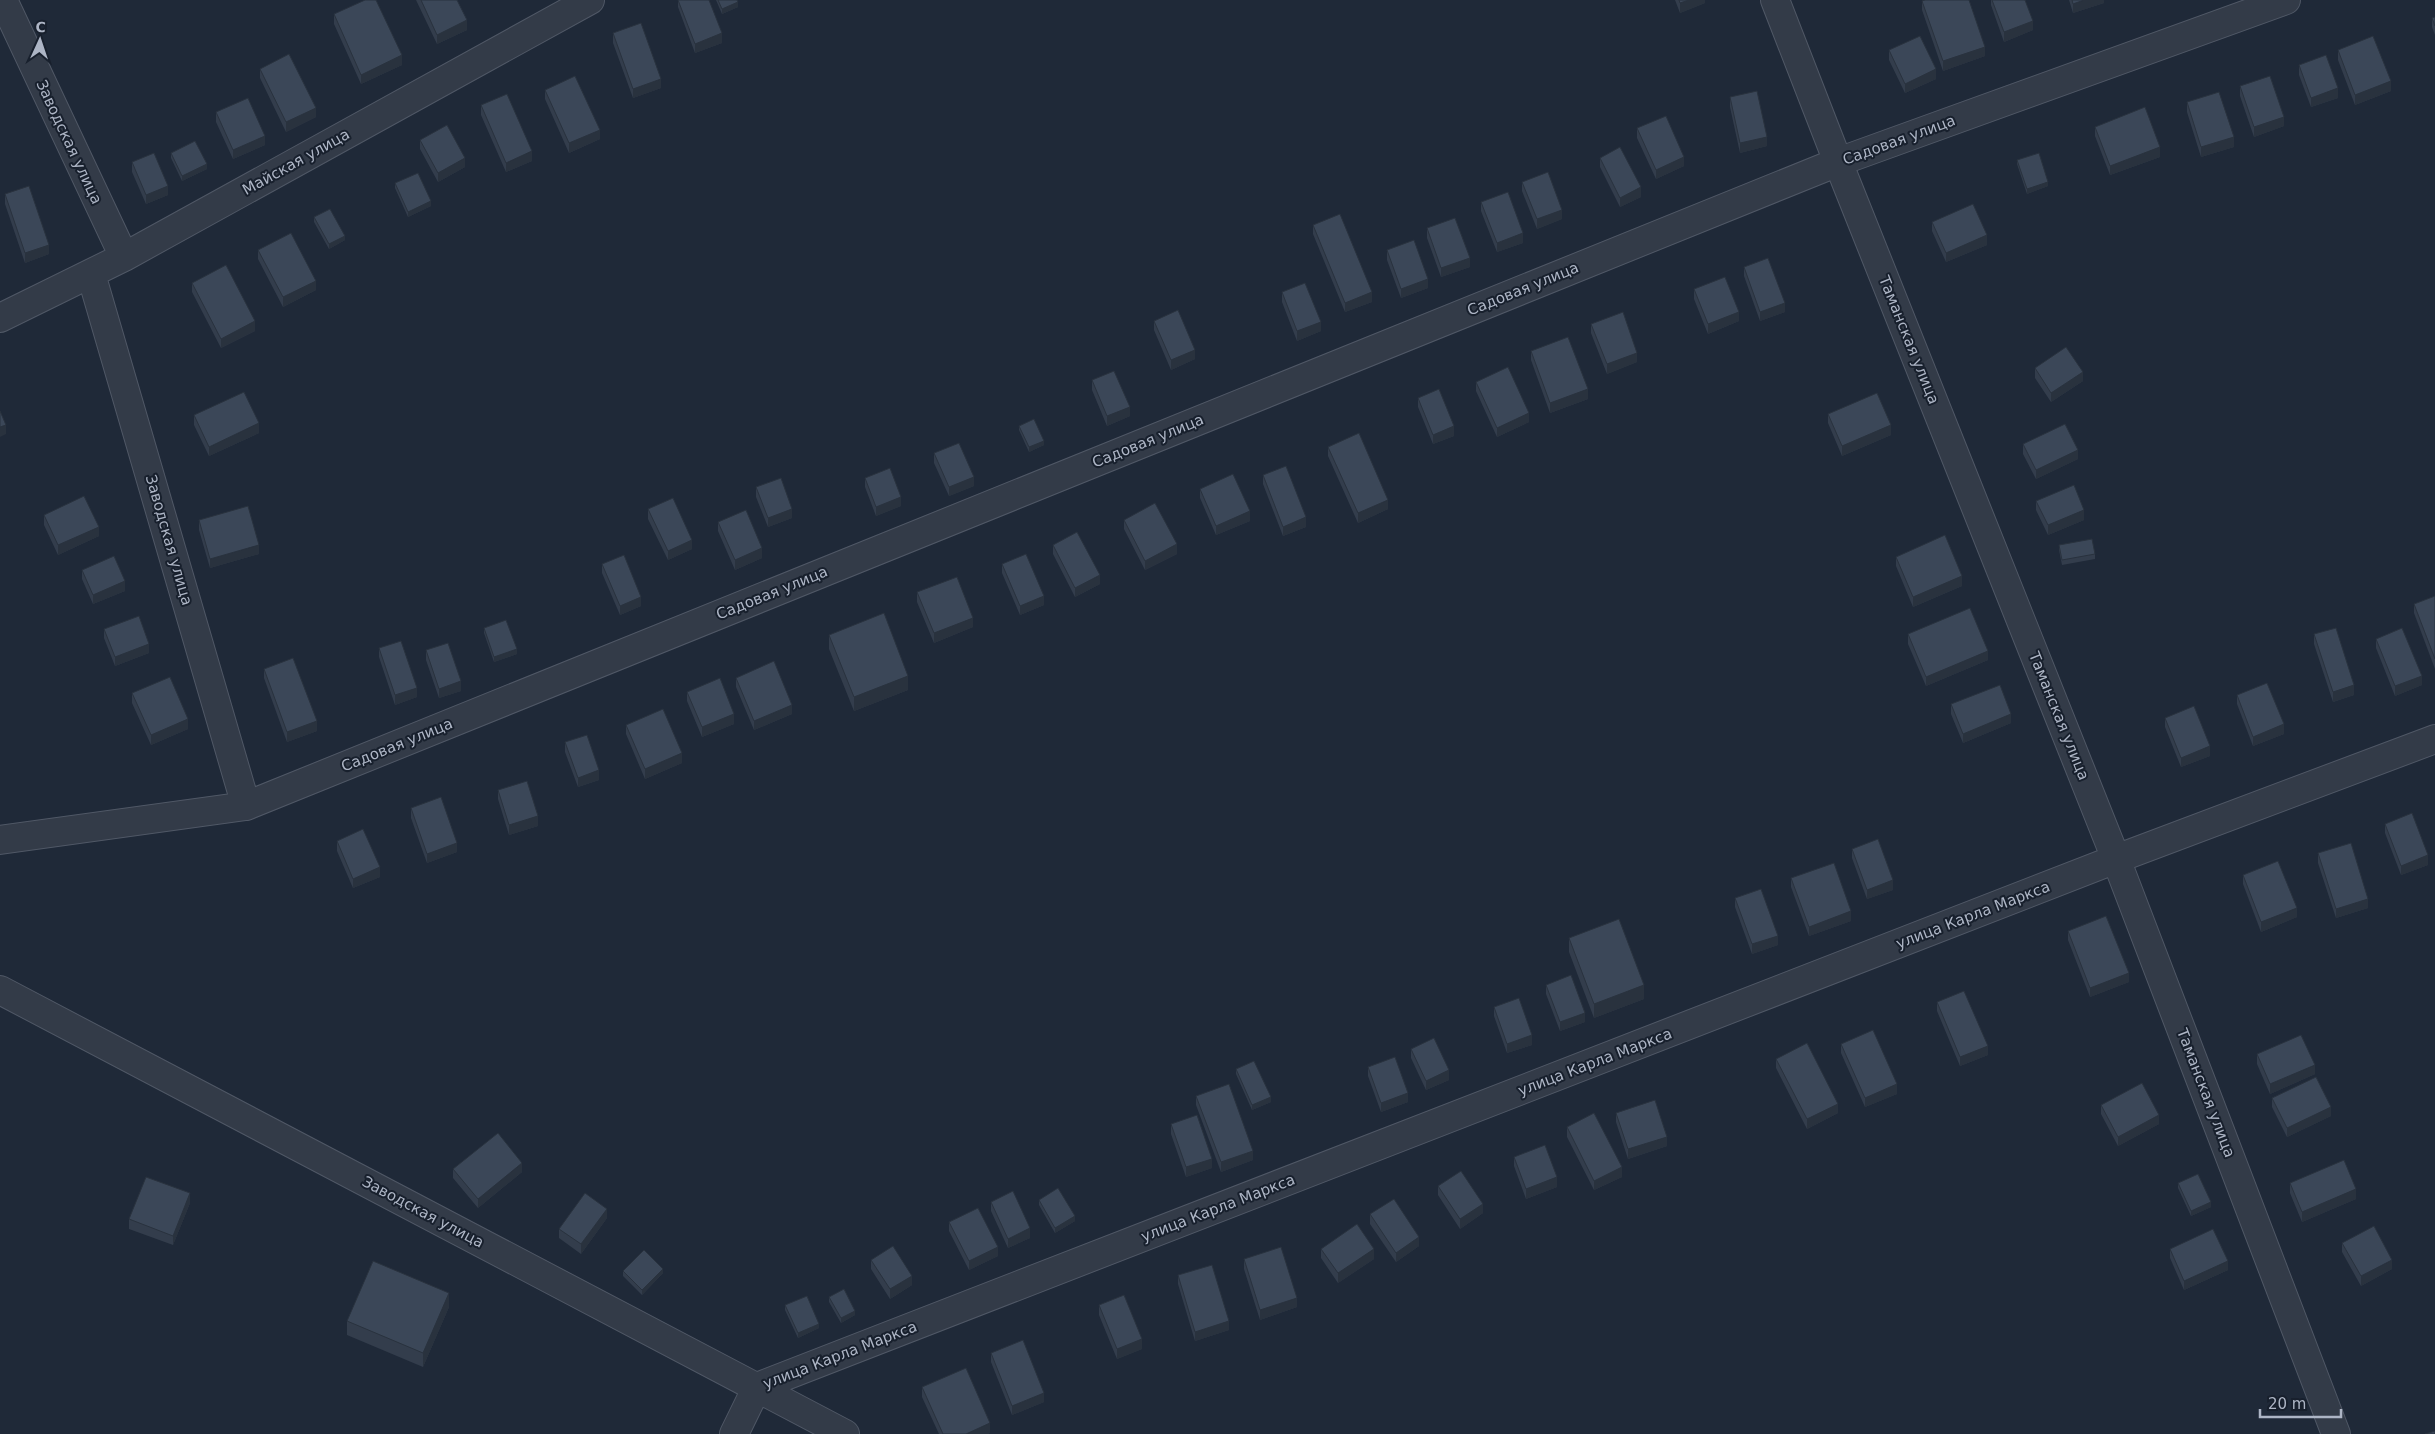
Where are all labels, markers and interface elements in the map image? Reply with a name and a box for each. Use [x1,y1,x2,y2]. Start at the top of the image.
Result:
north arrow [15,15,65,65]
text: С [35,19,46,35]
street label: Заводская улица [32,77,106,207]
street label: Садовая улица [1840,111,1958,169]
street label: Майская улица [239,125,353,199]
street label: Садовая улица [1465,258,1581,320]
street label: Таманская улица [1875,272,1943,407]
street label: Садовая улица [1090,410,1206,472]
street label: Заводская улица [142,473,196,607]
street label: Садовая улица [714,562,830,624]
street label: Таманская улица [2025,648,2093,783]
street label: Садовая улица [339,714,455,776]
street label: улица Карла Маркса [1893,877,2053,953]
street label: улица Карла Маркса [1515,1024,1675,1100]
street label: Таманская улица [2173,1025,2239,1160]
street label: улица Карла Маркса [1138,1170,1298,1246]
street label: Заводская улица [359,1172,487,1252]
street label: улица Карла Маркса [760,1317,920,1393]
scale bar [2260,1386,2341,1418]
text: 20 m [2268,1395,2306,1413]

